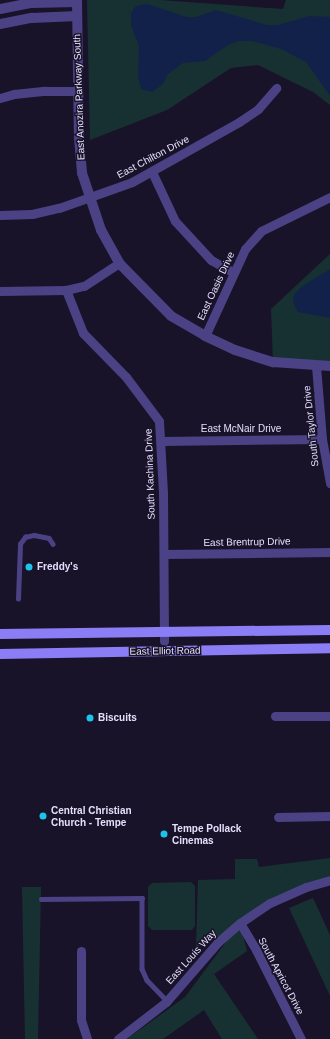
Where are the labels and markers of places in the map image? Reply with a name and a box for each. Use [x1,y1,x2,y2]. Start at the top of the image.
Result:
place label: Freddy's [37,561,78,573]
marker: Freddy's [24,562,34,572]
place label: Biscuits [98,712,137,724]
marker: Biscuits [85,713,95,723]
place label: Central Christian Church - Tempe [51,804,132,828]
marker: Central Christian Church - Tempe [38,811,48,821]
place label: Tempe Pollack Cinemas [172,822,241,846]
marker: Tempe Pollack Cinemas [159,829,169,839]

